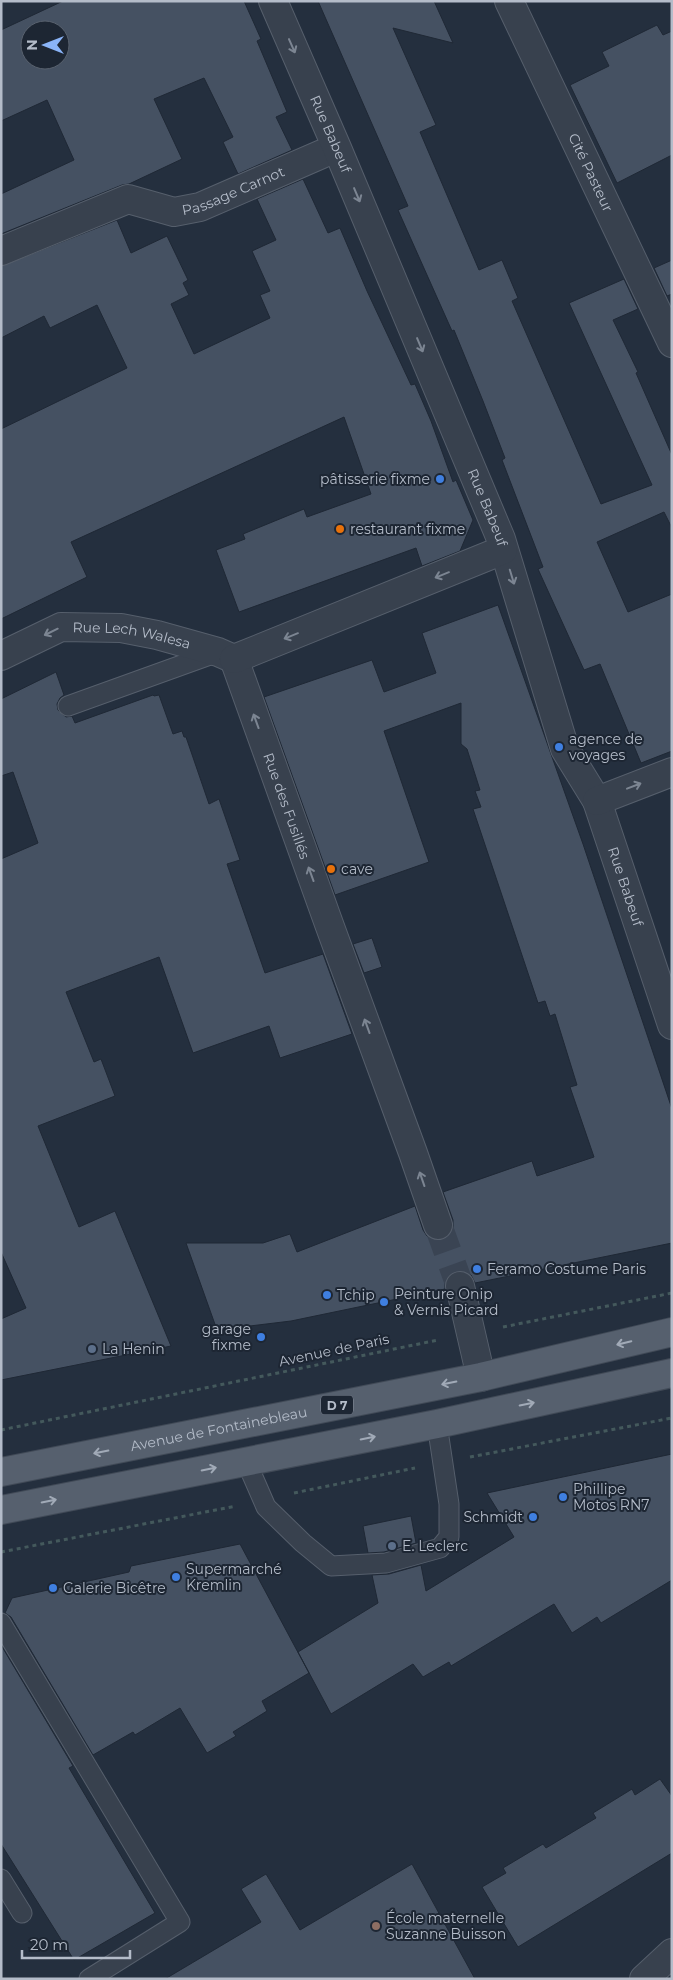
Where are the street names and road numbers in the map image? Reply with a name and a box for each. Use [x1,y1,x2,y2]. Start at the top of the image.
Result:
street label: Rue Babeuf [306,92,356,177]
street label: Cité Pasteur [564,130,617,215]
street label: Passage Carnot [180,162,287,219]
street label: Rue Babeuf [463,466,512,550]
street label: Rue Lech Walesa [72,618,193,653]
street label: Rue des Fusillés [259,750,314,862]
street label: Rue Babeuf [604,844,648,930]
street label: Avenue de Paris [277,1329,391,1370]
road number: D 7 [321,1396,353,1414]
street label: Avenue de Fontainebleau [129,1403,309,1455]

